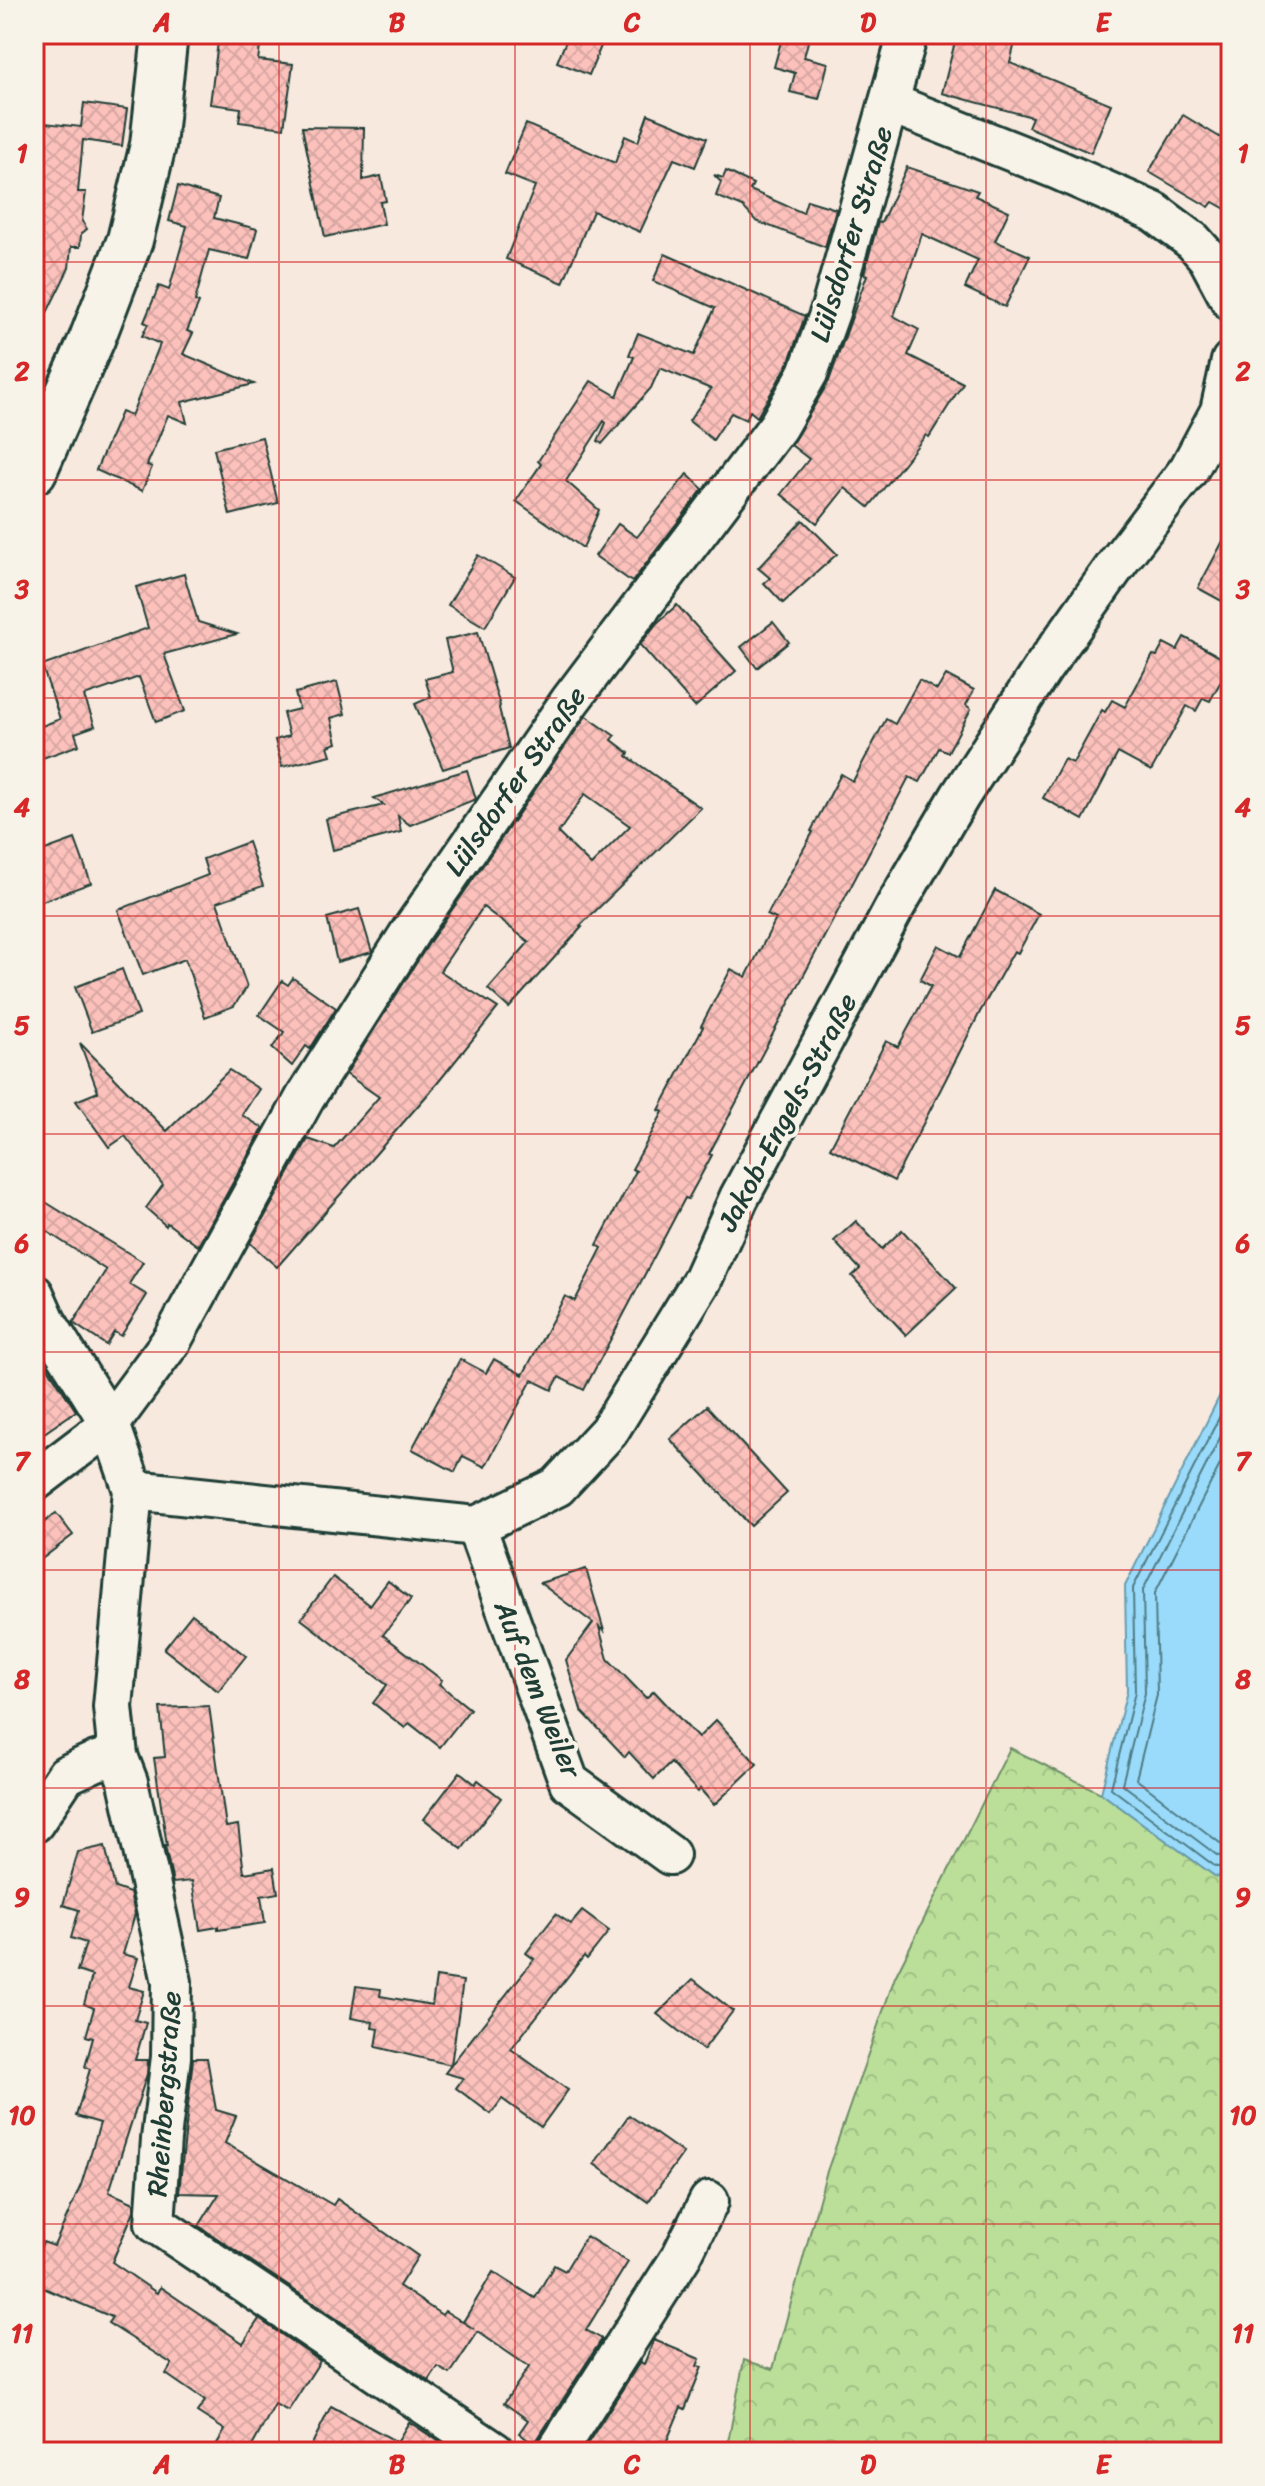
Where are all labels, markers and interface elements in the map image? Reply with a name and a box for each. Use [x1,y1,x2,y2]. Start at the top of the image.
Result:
text: A [152,0,171,45]
text: B [389,0,406,45]
text: C [623,0,641,45]
text: D [860,0,876,45]
text: E [1096,0,1113,45]
street label: Lülsdorfer Straße [795,120,907,348]
text: 1 [16,130,28,176]
text: 1 [1237,130,1249,176]
text: 2 [13,348,30,394]
text: 2 [1234,348,1251,394]
text: 3 [14,566,30,612]
text: 3 [1235,566,1251,612]
street label: Lülsdorfer Straße [431,675,599,887]
text: 4 [14,784,30,830]
text: 4 [1235,784,1251,830]
street label: Jakob-Engels-Straße [703,984,871,1241]
text: 5 [14,1002,30,1048]
text: 5 [1235,1002,1251,1048]
text: 6 [14,1220,30,1266]
text: 6 [1235,1220,1251,1266]
text: 7 [15,1438,32,1484]
text: 7 [1236,1438,1253,1484]
street label: Auf dem Weiler [480,1592,596,1787]
text: 8 [13,1656,30,1702]
text: 8 [1234,1656,1251,1702]
text: 9 [14,1874,30,1920]
text: 9 [1235,1874,1251,1920]
street label: Rheinbergstraße [132,1990,196,2198]
text: 10 [8,2092,36,2138]
text: 10 [1229,2092,1257,2138]
text: 11 [11,2310,33,2356]
text: 11 [1232,2310,1254,2356]
text: A [152,2441,171,2486]
text: B [389,2441,406,2486]
text: C [623,2441,641,2486]
text: D [860,2441,876,2486]
text: E [1096,2441,1113,2486]

